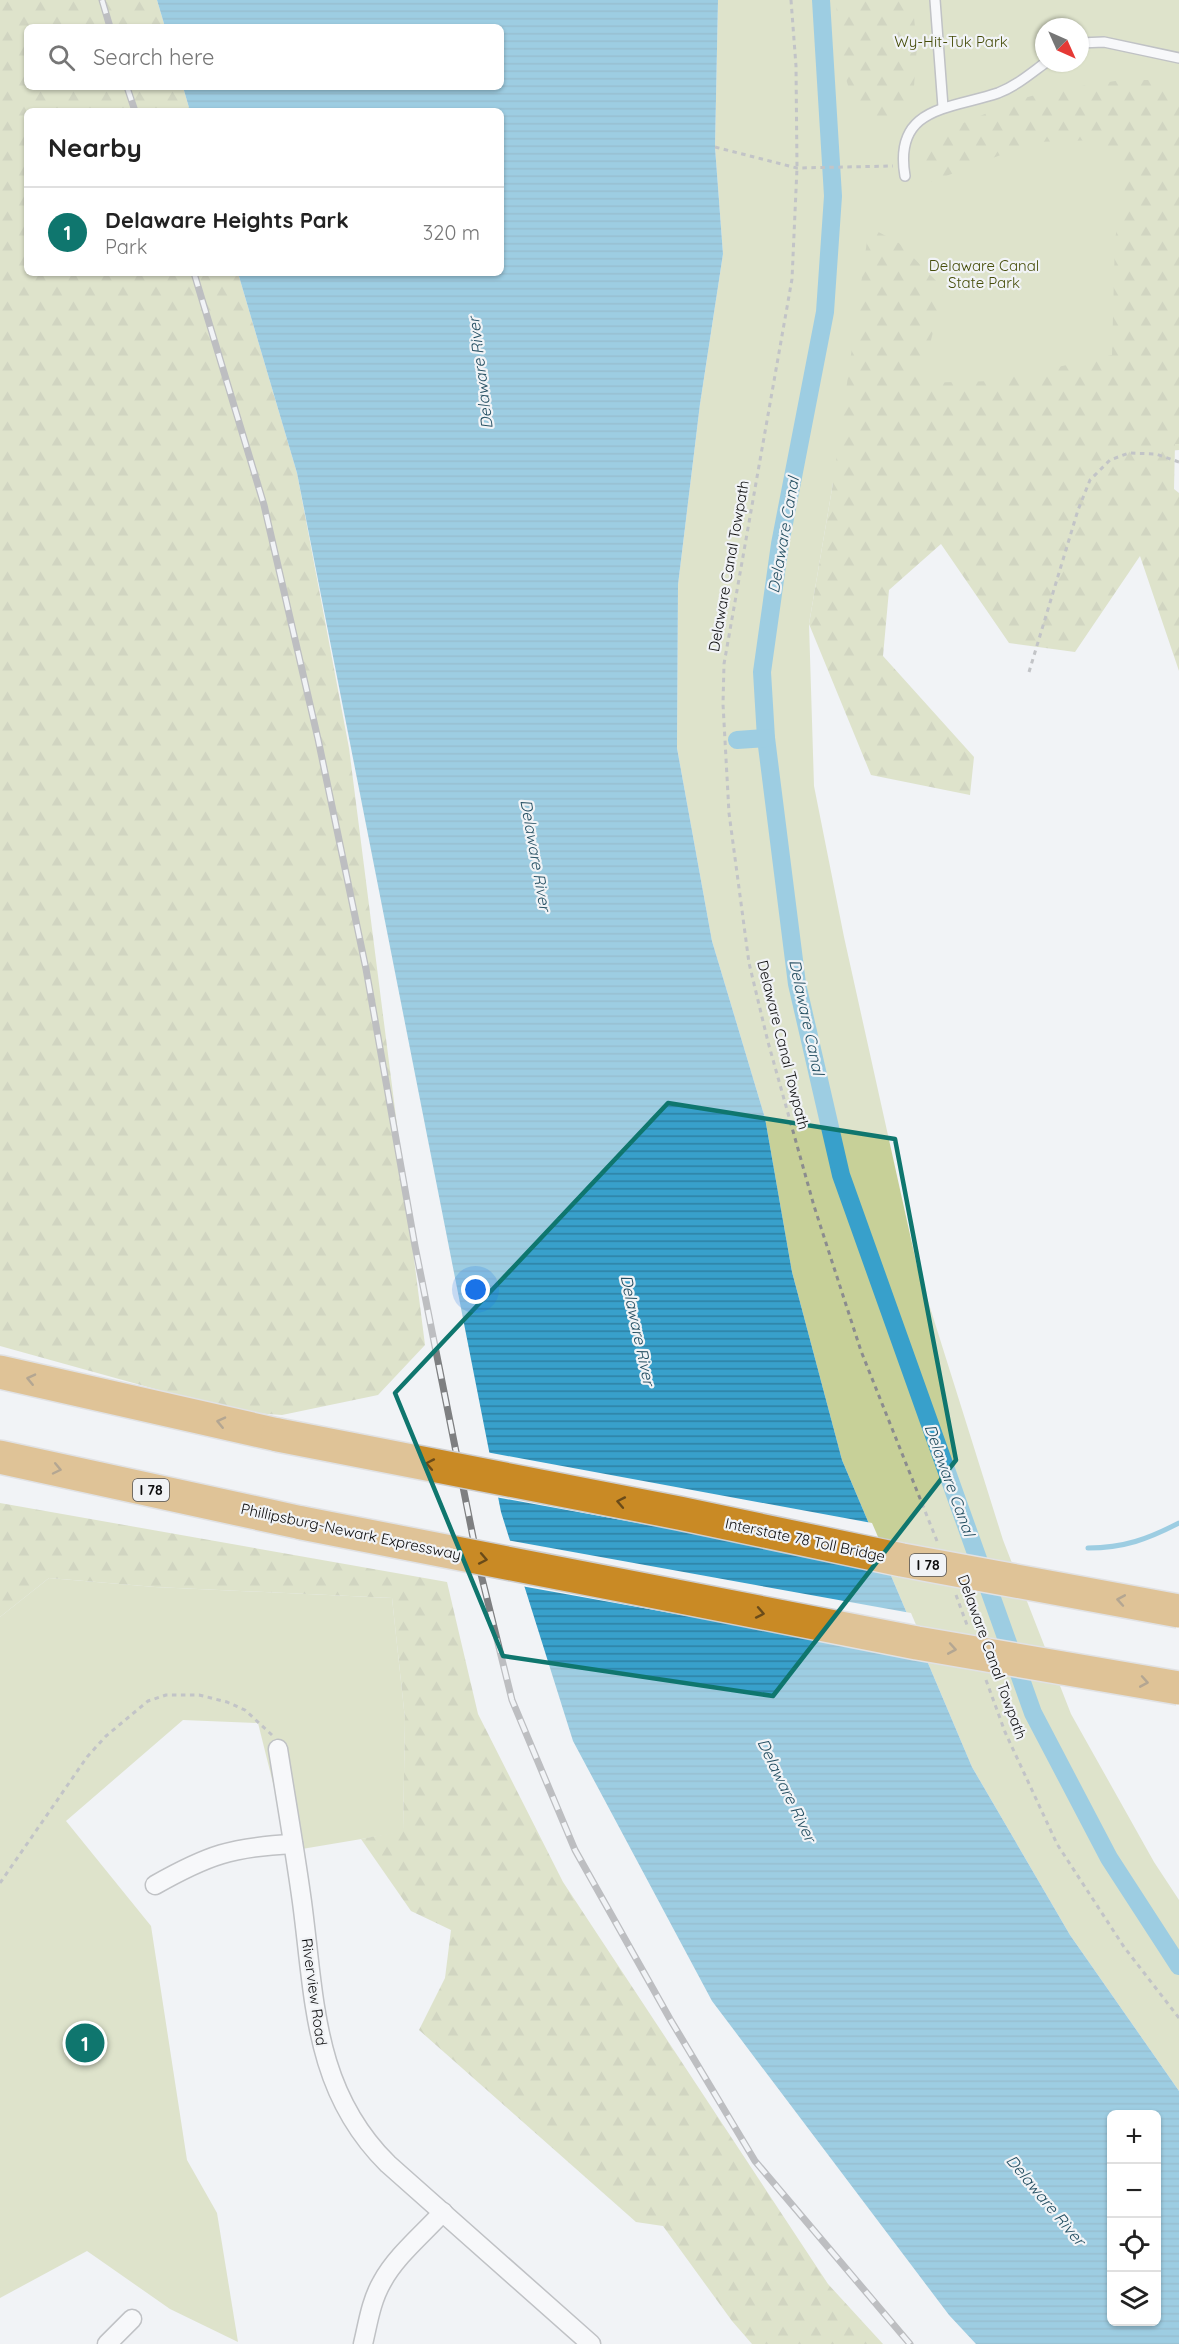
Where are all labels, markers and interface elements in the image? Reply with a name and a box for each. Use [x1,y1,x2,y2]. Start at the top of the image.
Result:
north arrow [1035,18,1089,72]
search box [24,24,504,90]
park label: Wy-Hit-Tuk Park [894,32,1008,51]
icon: search [45,41,78,74]
text: Search here [93,43,214,71]
text: Nearby [48,131,142,164]
text: Delaware Heights Park [105,206,349,234]
text: 1 [64,220,71,245]
text: 320 m [423,220,480,245]
text: Park [105,234,147,259]
park label: Delaware Canal State Park [929,256,1039,292]
water label: Delaware River [463,314,497,430]
water label: Delaware Canal [763,473,803,595]
street label: Delaware Canal Towpath [704,479,753,653]
water label: Delaware River [516,798,556,914]
water label: Delaware Canal [785,957,830,1079]
street label: Delaware Canal Towpath [753,958,814,1132]
water label: Delaware River [617,1273,660,1389]
your location [461,1275,490,1304]
one-way arrow [26,1373,36,1386]
one-way arrow [216,1416,226,1429]
water label: Delaware Canal [920,1421,980,1541]
one-way arrow [425,1458,435,1471]
one-way arrow [52,1462,62,1475]
road number: I 78 [133,1479,169,1501]
one-way arrow [616,1496,626,1509]
street label: Phillipsburg-Newark Expressway [239,1499,463,1564]
street label: Interstate 78 Toll Bridge [723,1513,887,1566]
one-way arrow [478,1552,488,1565]
road number: I 78 [910,1554,946,1576]
street label: Delaware Canal Towpath [954,1572,1031,1742]
one-way arrow [1117,1595,1126,1607]
one-way arrow [756,1607,765,1619]
one-way arrow [947,1642,957,1655]
one-way arrow [1139,1675,1149,1688]
water label: Delaware River [753,1735,821,1847]
street label: Riverview Road [298,1937,331,2047]
pin: 1 [66,2020,104,2066]
map controls [1107,2110,1161,2326]
button: + [1107,2110,1161,2164]
water label: Delaware River [1002,2150,1091,2251]
button: − [1107,2164,1161,2218]
button: locate [1107,2218,1161,2272]
button: layers [1107,2272,1161,2326]

